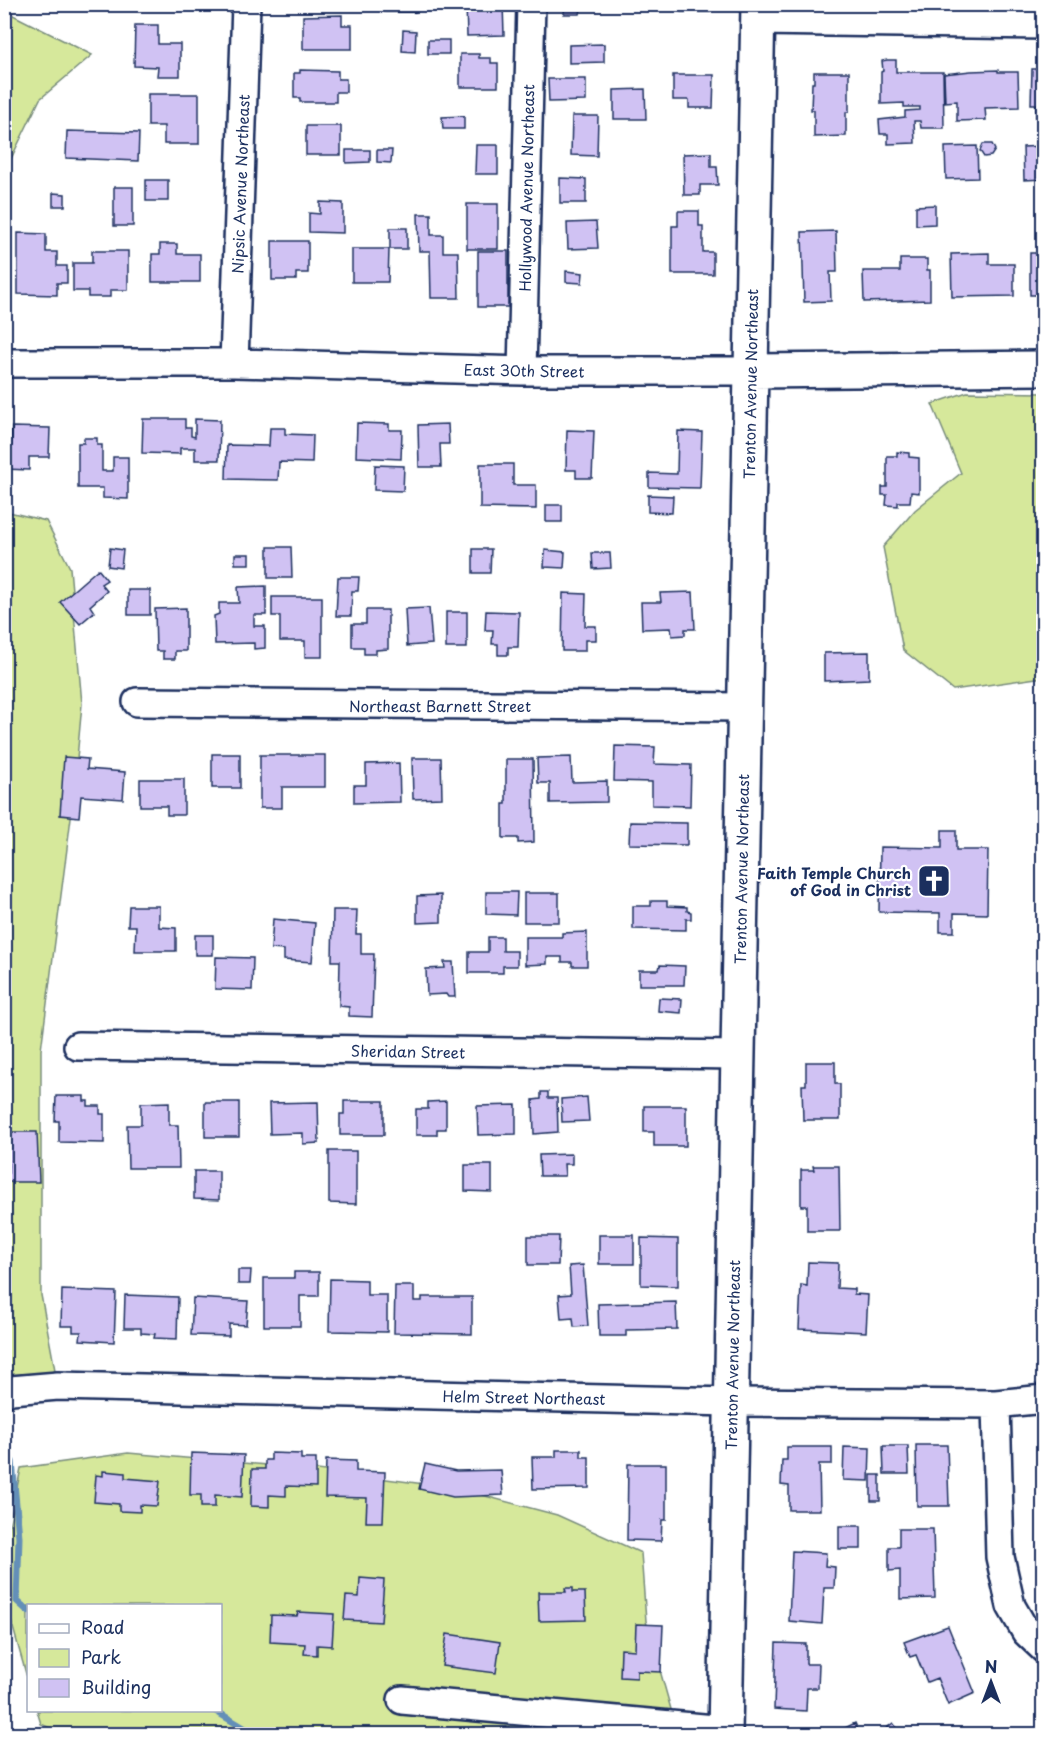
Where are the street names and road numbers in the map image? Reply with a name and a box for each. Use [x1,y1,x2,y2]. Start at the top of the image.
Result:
street label: Hollywood Avenue Northeast [513,84,539,292]
street label: Nipsic Avenue Northeast [225,94,255,274]
street label: Trenton Avenue Northeast [737,289,763,479]
street label: East 30th Street [463,357,585,383]
street label: Northeast Barnett Street [349,694,531,717]
street label: Trenton Avenue Northeast [728,774,754,964]
street label: Sheridan Street [351,1039,465,1063]
street label: Trenton Avenue Northeast [719,1260,745,1450]
street label: Helm Street Northeast [442,1384,606,1410]

